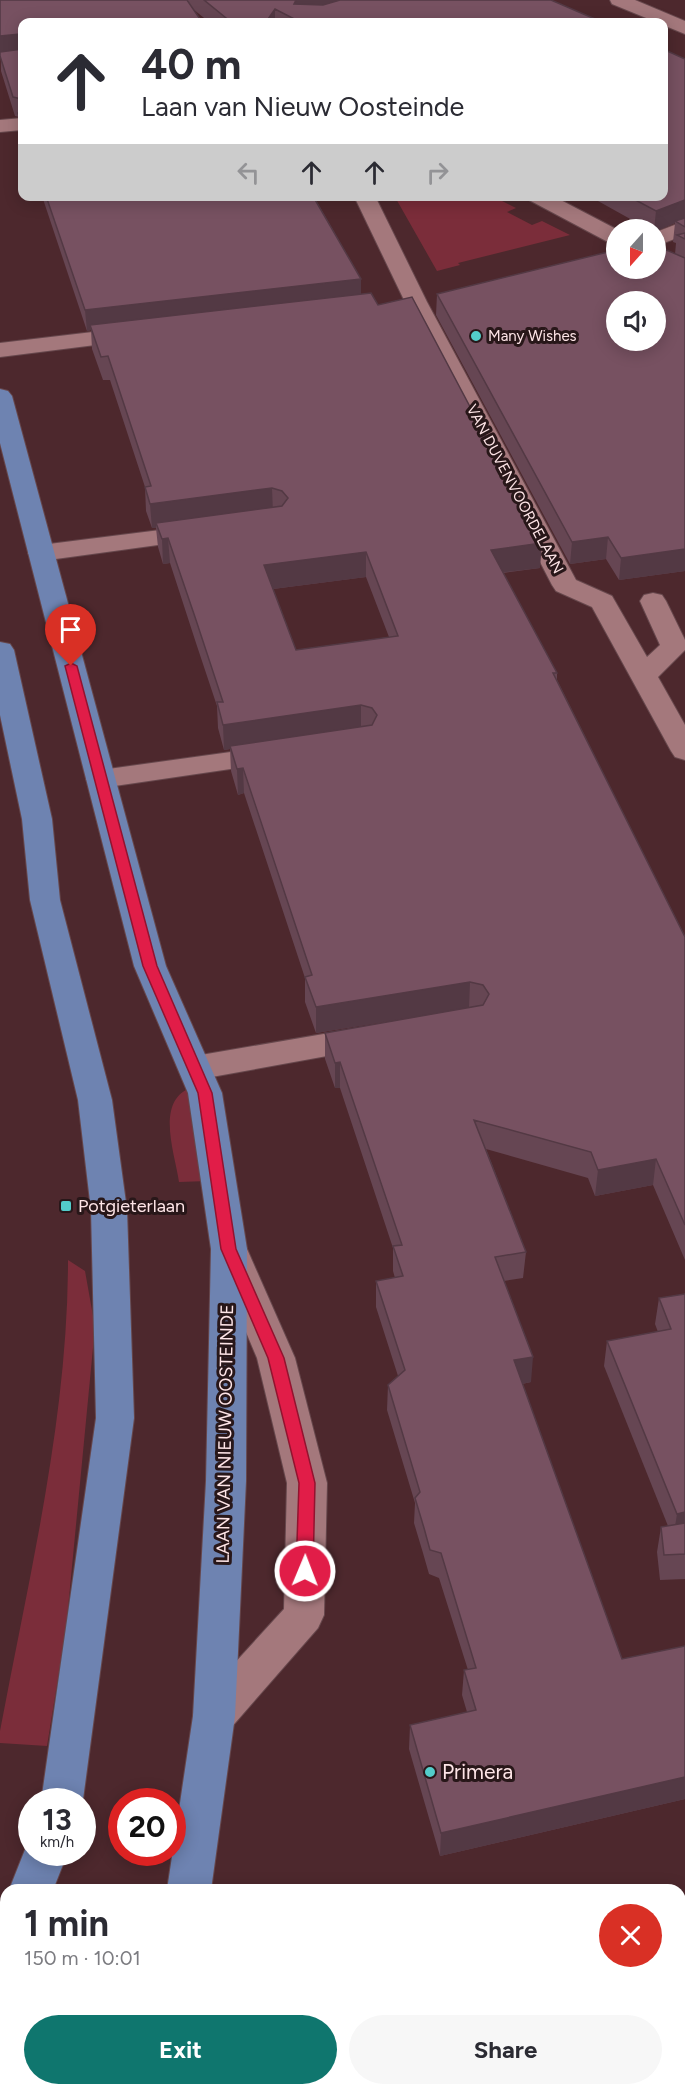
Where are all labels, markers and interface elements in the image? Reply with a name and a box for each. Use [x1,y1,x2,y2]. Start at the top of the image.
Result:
text: 40 m [141,39,241,90]
icon: ahead [42,42,120,120]
text: Laan van Nieuw Oosteinde [141,90,464,123]
icon: left [232,156,265,189]
icon: ahead [295,156,328,189]
icon: ahead [358,156,391,189]
icon: right [421,156,454,189]
north arrow [606,219,666,279]
map controls [606,219,666,351]
button: sound [606,291,666,351]
place label: Many Wishes [488,327,577,345]
marker: Many Wishes [469,329,483,343]
street label: VAN DUVENVOORDELAAN [463,401,567,577]
pin [45,604,96,666]
icon: arrive [54,613,87,646]
place label: Potgieterlaan [78,1195,185,1217]
marker: Potgieterlaan [59,1199,73,1213]
street label: LAAN VAN NIEUW OOSTEINDE [212,1304,238,1564]
position arrow [273,1539,337,1603]
place label: Primera [442,1759,513,1784]
marker: Primera [423,1765,437,1779]
speed limit sign: 20 [108,1788,186,1866]
text: 13 [42,1801,72,1838]
text: km/h [40,1833,74,1851]
text: 1 min [24,1902,109,1945]
button: close [599,1904,662,1967]
text: 150 m · 10:01 [24,1946,141,1970]
button: Exit [24,2015,337,2084]
button: Share [349,2015,662,2084]

